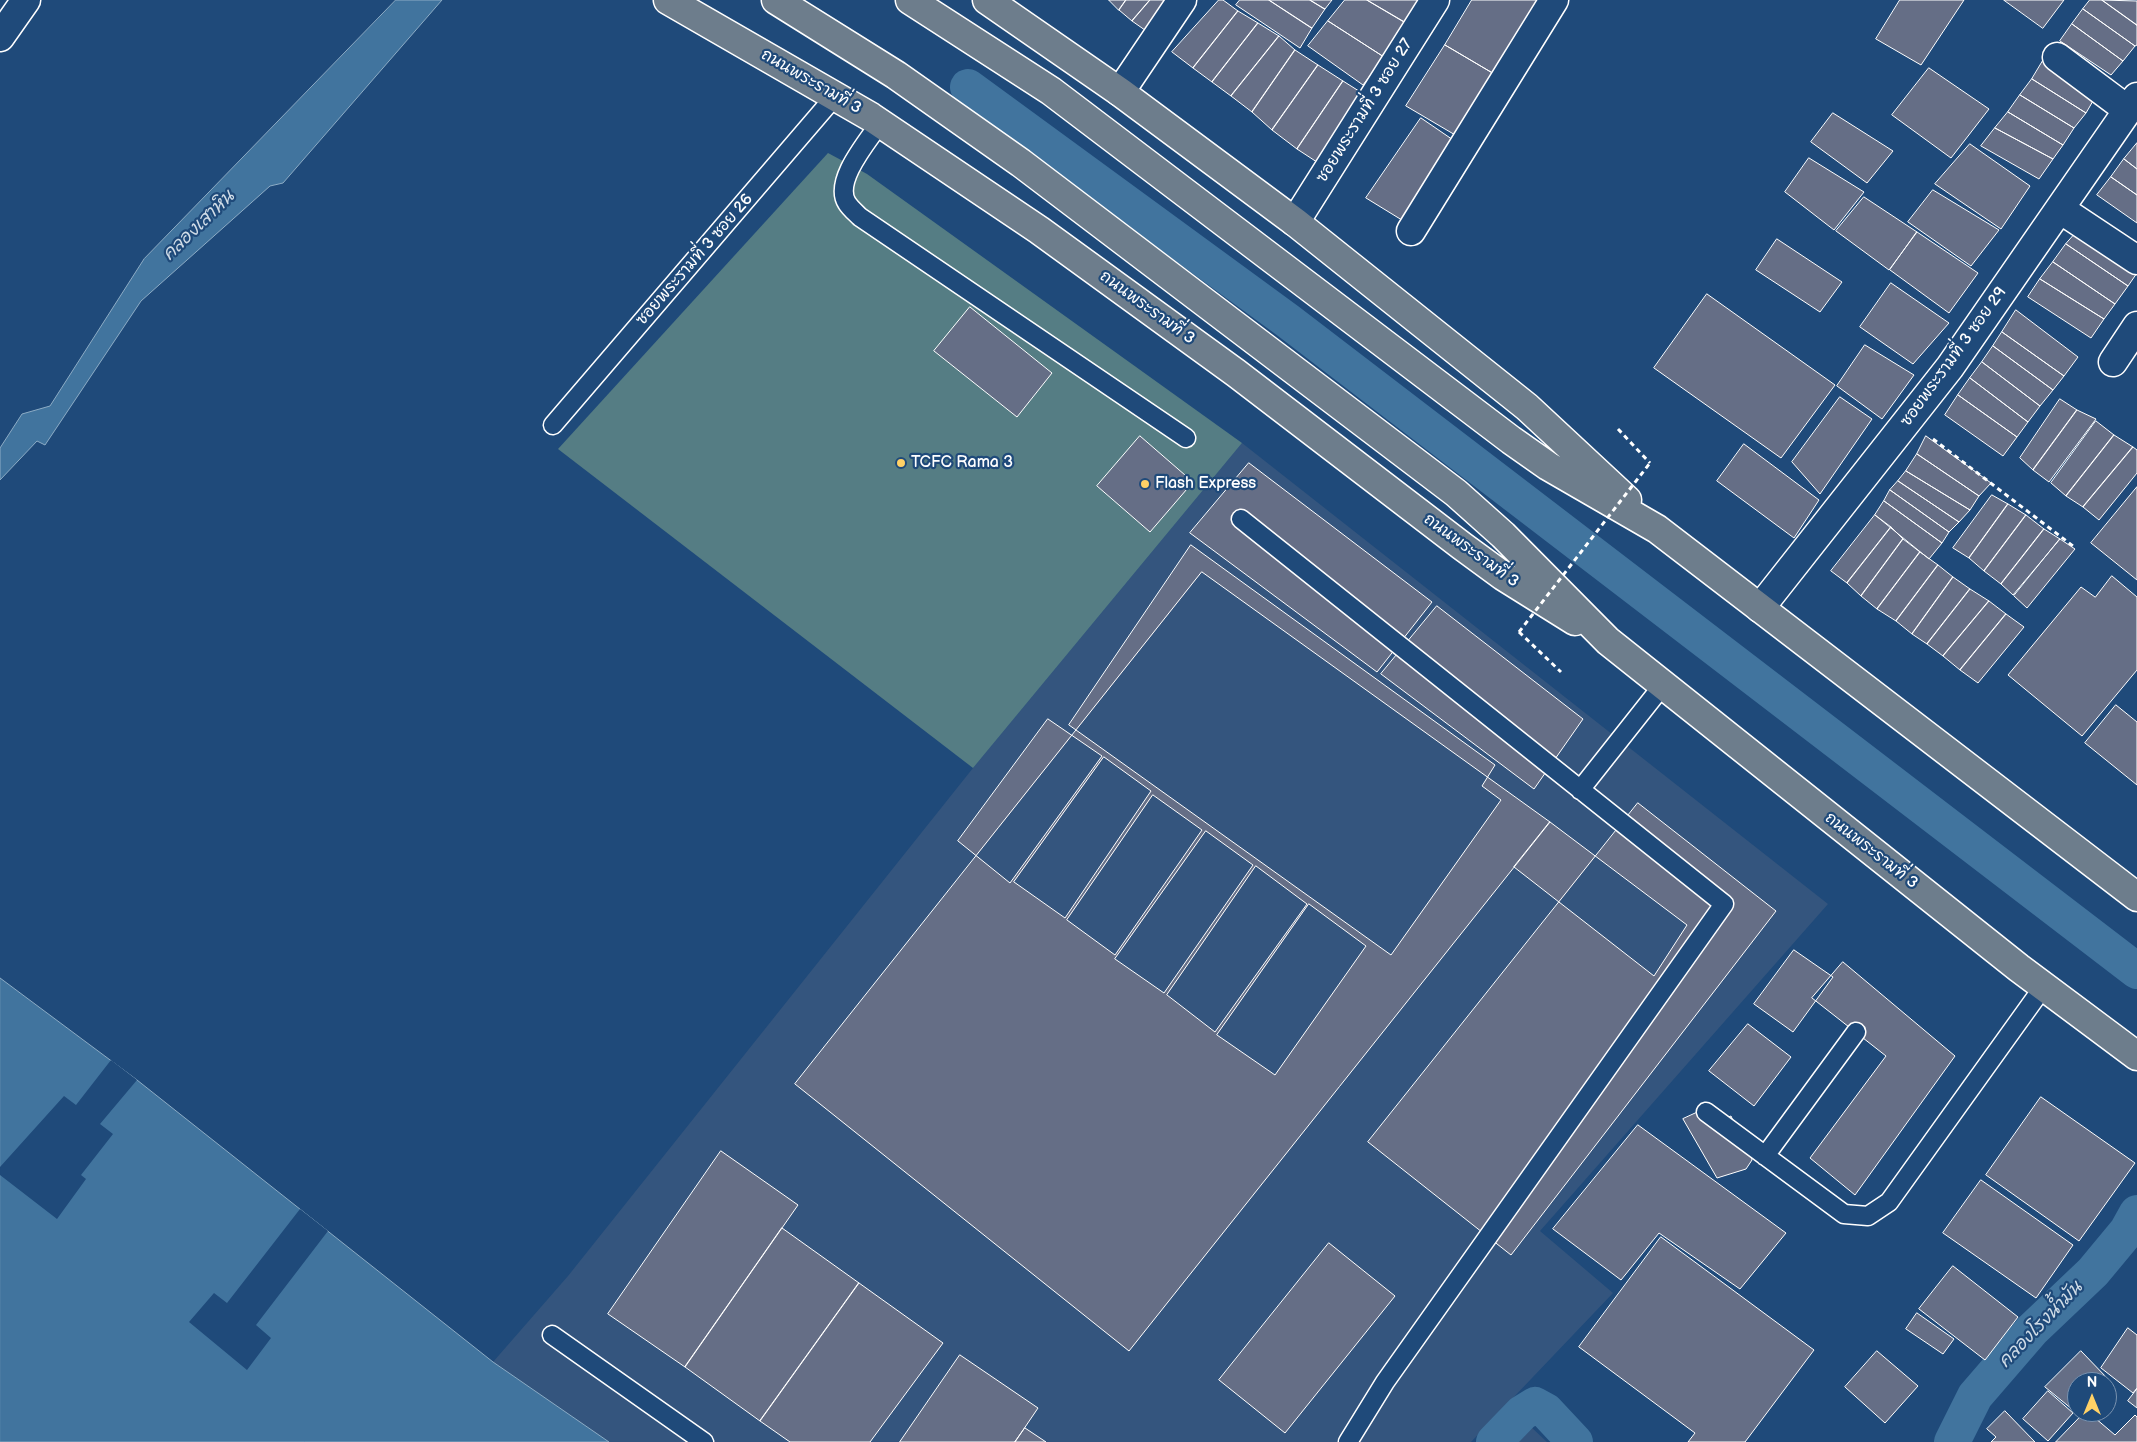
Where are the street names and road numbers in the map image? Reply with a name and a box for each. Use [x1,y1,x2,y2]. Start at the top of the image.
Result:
street label: ซอยพระรามที่ 3 ซอย 27 [1313,35,1417,187]
street label: ถนนพระรามที่ 3 [757,46,865,118]
street label: ซอยพระรามที่ 3 ซอย 26 [633,190,757,330]
street label: ถนนพระรามที่ 3 [1096,267,1198,349]
street label: ซอยพระรามที่ 3 ซอย 29 [1897,284,2011,430]
street label: ถนนพระรามที่ 3 [1420,510,1522,592]
street label: ถนนพระรามที่ 3 [1821,809,1921,893]

